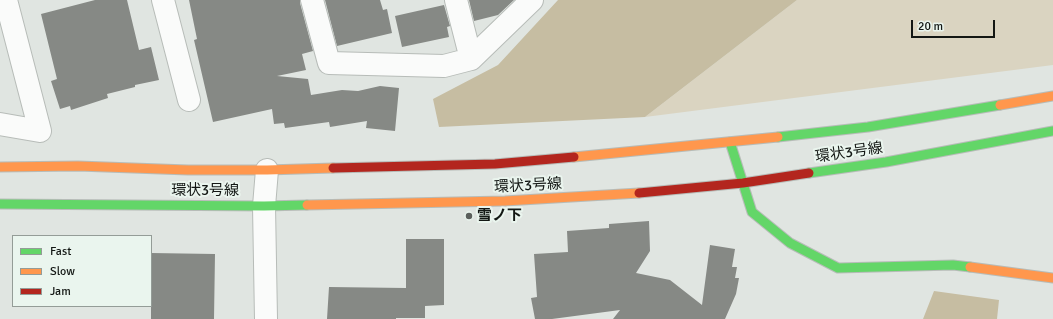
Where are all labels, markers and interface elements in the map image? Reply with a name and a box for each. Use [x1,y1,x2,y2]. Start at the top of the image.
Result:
scale bar [913,12,997,38]
text: 20 m [918,19,943,34]
street label: 環状3号線 [814,139,884,167]
street label: 環状3号線 [494,175,562,197]
street label: 環状3号線 [171,182,239,200]
place label: 雪ノ下 [477,207,522,225]
marker: 雪ノ下 [464,211,474,221]
legend [12,235,152,307]
text: Fast [50,244,71,259]
text: Slow [50,264,75,279]
text: Jam [50,284,71,299]

